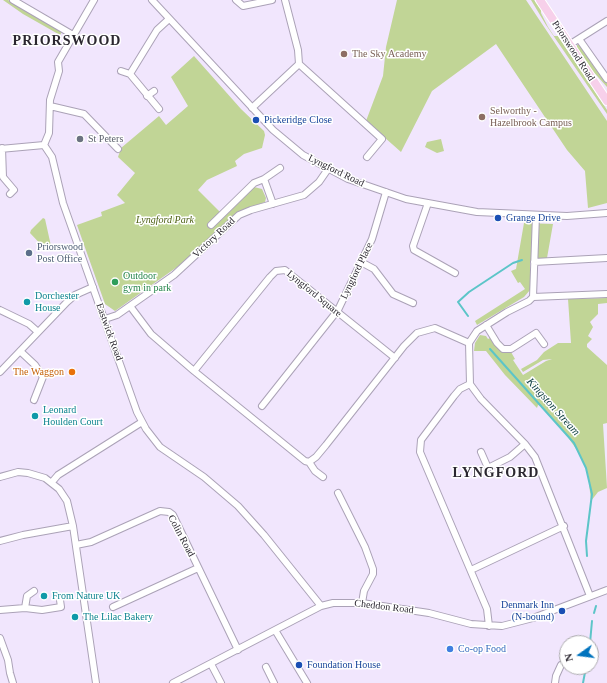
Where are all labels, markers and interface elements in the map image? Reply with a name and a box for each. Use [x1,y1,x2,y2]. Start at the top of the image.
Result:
street label: Priorswood Road [549,18,597,84]
district label: PRIORSWOOD [13,33,121,49]
place label: The Sky Academy [352,48,426,60]
marker: The Sky Academy [339,49,349,59]
place label: Selworthy - Hazelbrook Campus [490,105,572,128]
marker: Selworthy - Hazelbrook Campus [477,112,487,122]
place label: Pickeridge Close [264,114,332,126]
marker: Pickeridge Close [251,115,261,125]
place label: St Peters [88,133,123,145]
marker: St Peters [75,134,85,144]
street label: Lyngford Road [306,152,366,190]
place label: Grange Drive [506,212,561,224]
marker: Grange Drive [493,213,503,223]
park label: Lyngford Park [136,214,194,226]
street label: Victory Road [190,215,238,261]
place label: Priorswood Post Office [37,241,83,264]
street label: Lyngford Place [338,241,376,301]
marker: Priorswood Post Office [24,248,34,258]
street label: Lyngford Square [284,268,344,320]
place label: Outdoor gym in park [123,270,171,294]
marker: Outdoor gym in park [110,277,120,287]
place label: Dorchester House [35,290,79,314]
marker: Dorchester House [22,297,32,307]
street label: Eastwick Road [93,302,125,362]
place label: The Waggon [13,366,64,378]
marker: The Waggon [67,367,77,377]
water label: Kingston Stream [524,375,582,439]
place label: Leonard Houlden Court [43,404,103,428]
marker: Leonard Houlden Court [30,411,40,421]
district label: LYNGFORD [453,465,539,481]
street label: Colin Road [165,513,197,559]
place label: From Nature UK [52,590,120,602]
marker: From Nature UK [39,591,49,601]
street label: Cheddon Road [354,597,414,617]
place label: Denmark Inn (N-bound) [501,599,554,622]
marker: Denmark Inn (N-bound) [557,606,567,616]
place label: The Lilac Bakery [83,611,153,623]
marker: The Lilac Bakery [70,612,80,622]
north arrow [559,635,599,675]
place label: Co-op Food [458,643,506,655]
marker: Co-op Food [445,644,455,654]
text: N [562,652,575,663]
place label: Foundation House [307,659,381,671]
marker: Foundation House [294,660,304,670]

